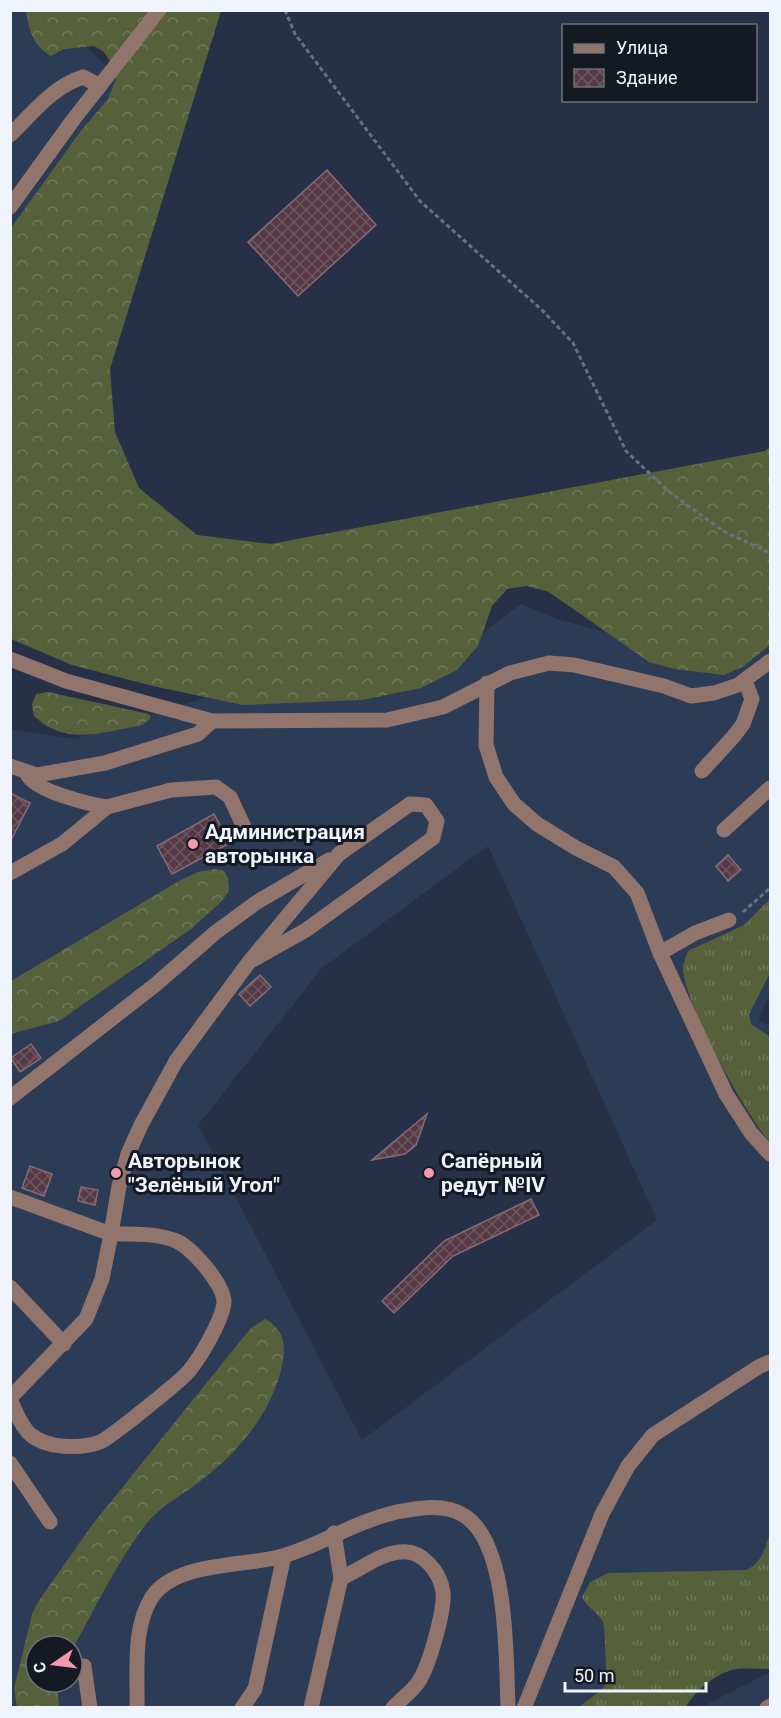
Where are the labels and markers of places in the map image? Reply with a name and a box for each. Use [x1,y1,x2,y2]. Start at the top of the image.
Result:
place label: Администрация авторынка [205,820,365,868]
marker: Администрация авторынка [186,837,200,851]
place label: Авторынок "Зелёный Угол" [128,1149,280,1197]
place label: Сапёрный редут №IV [441,1149,545,1197]
marker: Авторынок "Зелёный Угол" [109,1166,123,1180]
marker: Сапёрный редут №IV [422,1166,436,1180]

